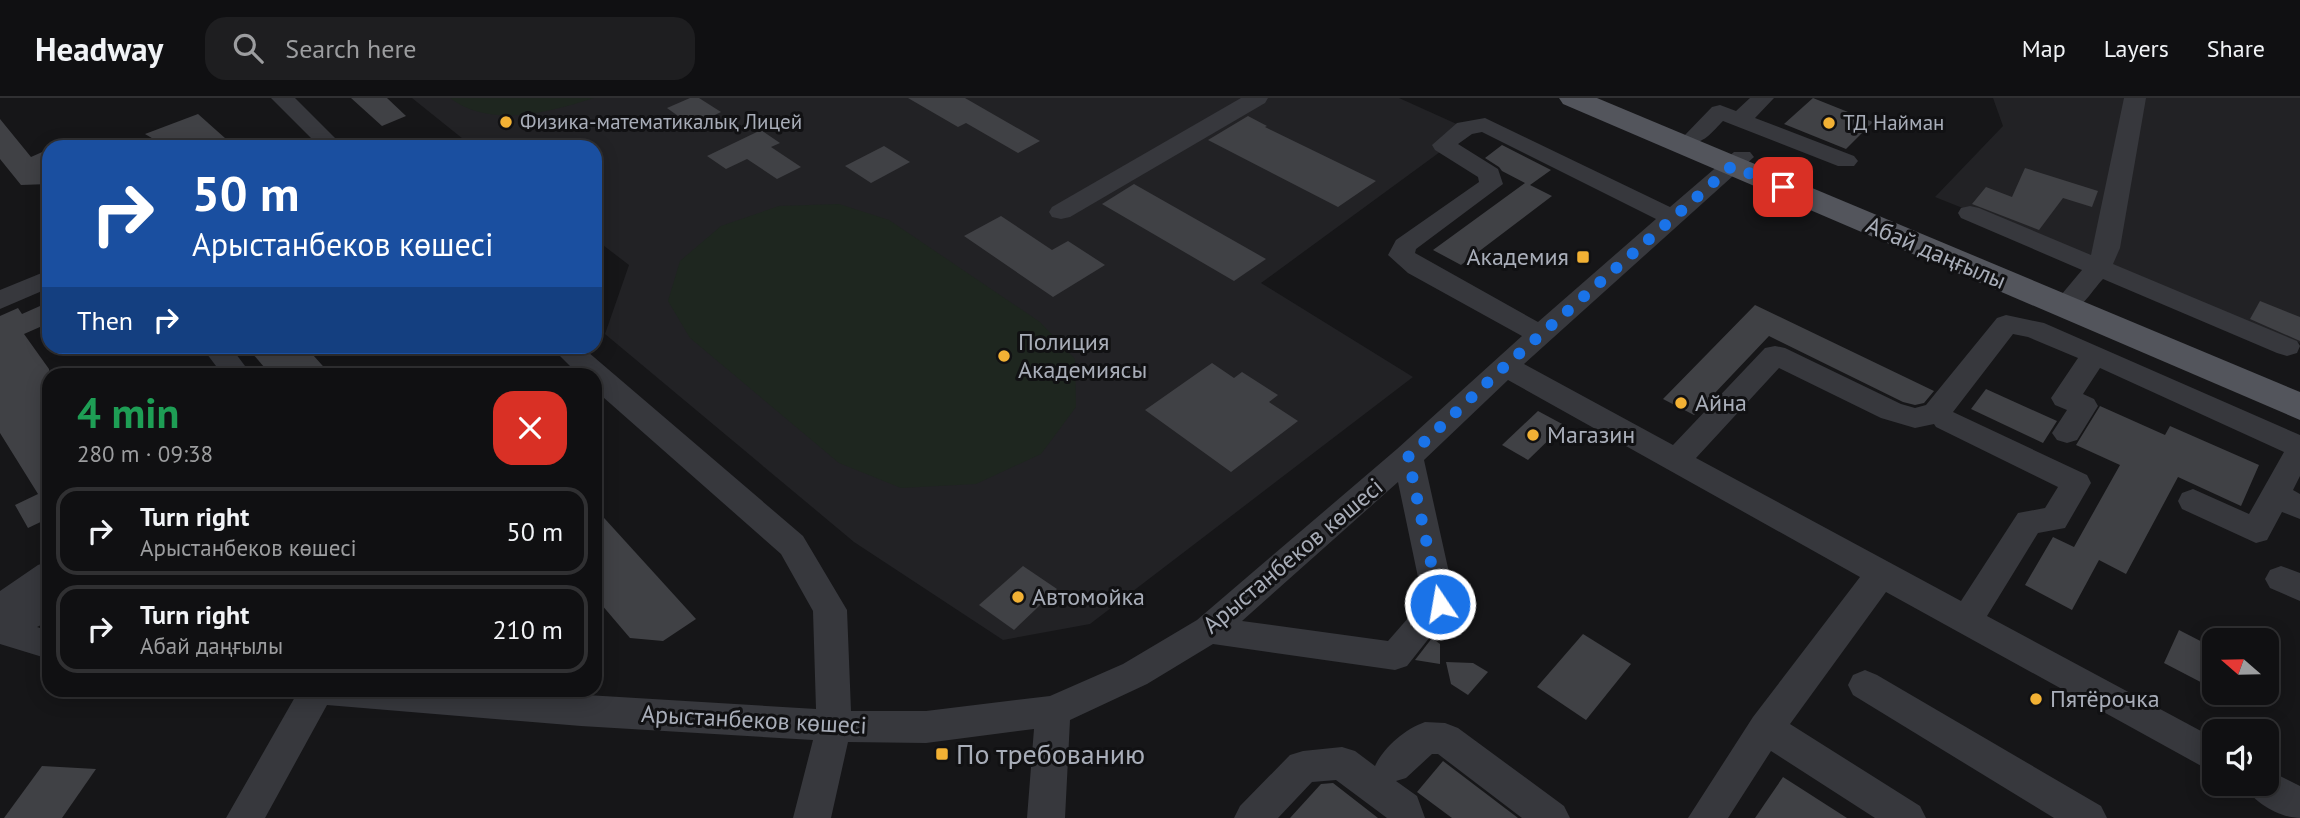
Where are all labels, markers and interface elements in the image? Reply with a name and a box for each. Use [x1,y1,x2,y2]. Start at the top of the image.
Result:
search box [205,17,695,80]
text: Headway [35,27,163,70]
icon: search [229,29,267,67]
text: Search here [285,32,416,65]
text: Map [2022,33,2066,64]
text: Layers [2104,33,2169,64]
text: Share [2207,33,2265,64]
place label: Физика-математикалық Лицей [520,108,802,135]
place label: ТД Найман [1843,109,1944,136]
marker: Физика-математикалық Лицей [498,114,514,130]
marker: ТД Найман [1821,115,1837,131]
pin [1753,157,1813,217]
text: 50 m [192,161,299,225]
icon: right [77,168,168,259]
icon: arrive [1764,168,1802,206]
street label: Абай даңғылы [1861,209,2011,296]
text: Арыстанбеков көшесі [192,223,494,265]
place label: Академия [1466,241,1569,272]
marker: Академия [1575,249,1591,265]
icon: right [147,301,185,339]
text: Then [77,304,133,337]
place label: Полиция Академиясы [1018,326,1147,385]
marker: Полиция Академиясы [996,348,1012,364]
text: 4 min [77,385,179,440]
place label: Айна [1695,387,1747,418]
button: close [493,391,567,465]
marker: Айна [1673,395,1689,411]
place label: Магазин [1547,419,1635,450]
marker: Магазин [1525,427,1541,443]
text: 280 m · 09:38 [77,439,213,468]
street label: Арыстанбеков көшесі [1196,471,1389,640]
text: Turn right [140,500,249,533]
icon: right [81,512,119,550]
text: 50 m [507,515,563,548]
text: Арыстанбеков көшесі [140,533,357,562]
position arrow [1403,567,1477,641]
place label: Автомойка [1032,581,1145,612]
marker: Автомойка [1010,589,1026,605]
text: Turn right [140,598,249,631]
icon: right [81,610,119,648]
text: 210 m [492,613,563,646]
north arrow [2202,628,2278,705]
map controls [2202,628,2279,796]
text: Абай даңғылы [140,631,283,660]
place label: Пятёрочка [2050,683,2160,714]
marker: Пятёрочка [2028,691,2044,707]
street label: Арыстанбеков көшесі [640,698,868,741]
button: sound [2202,719,2279,796]
place label: По требованию [956,735,1145,772]
marker: По требованию [934,746,950,762]

